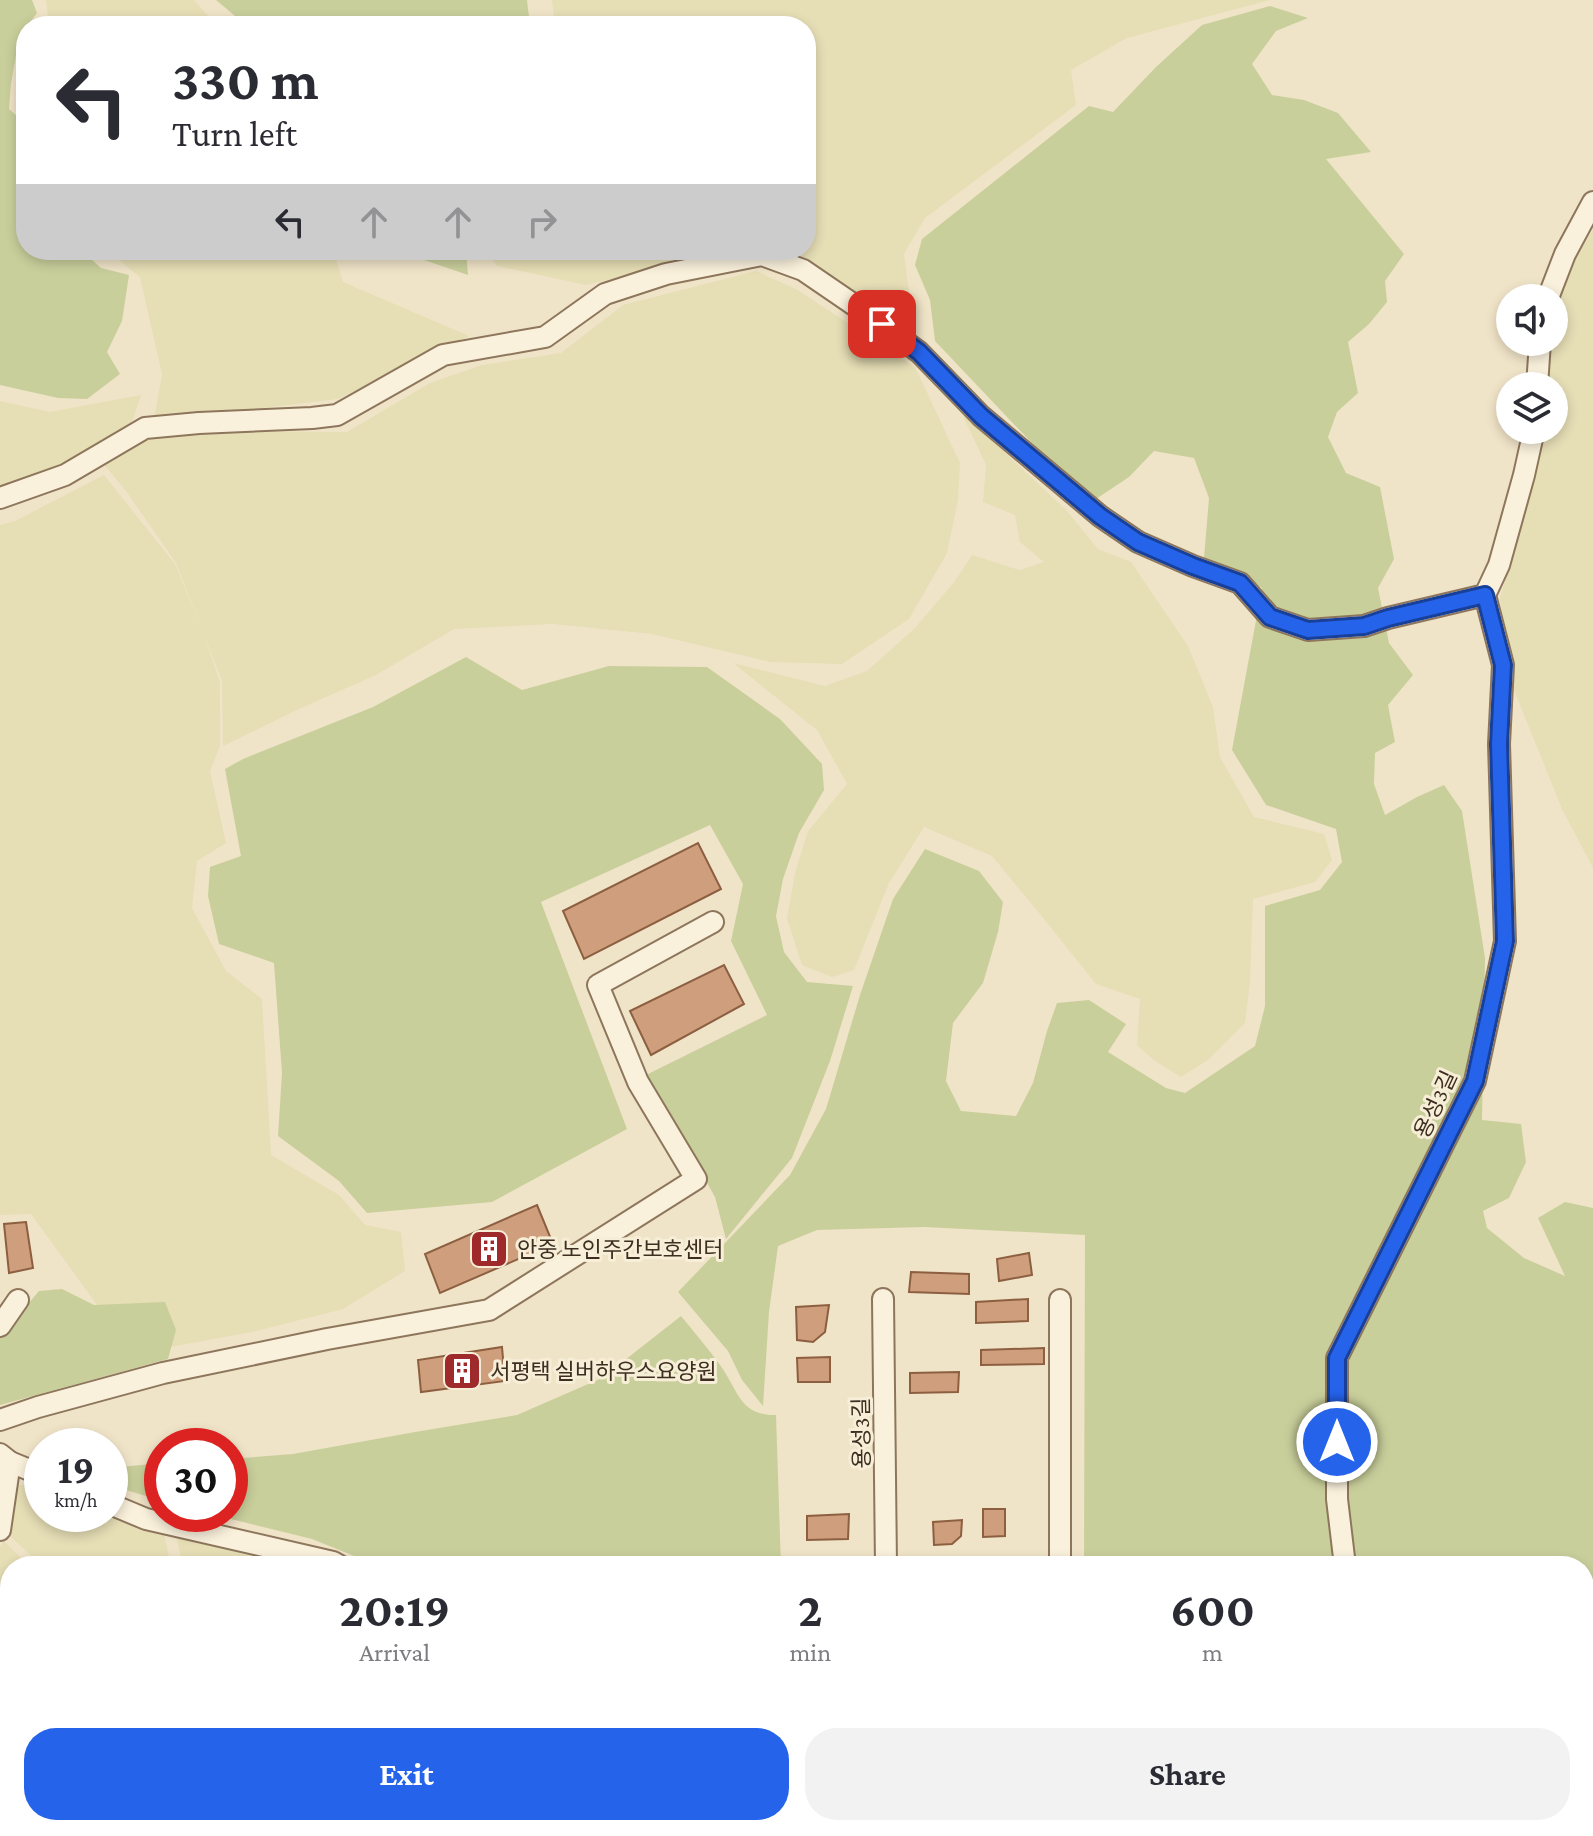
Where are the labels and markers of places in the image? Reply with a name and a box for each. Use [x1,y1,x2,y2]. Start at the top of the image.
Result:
pin [848,290,916,358]
building icon: 안중 노인주간보호센터 [468,1228,510,1270]
place label: 안중 노인주간보호센터 [517,1237,724,1262]
building icon: 서평택 실버하우스요양원 [441,1350,483,1392]
place label: 서평택 실버하우스요양원 [490,1359,717,1384]

